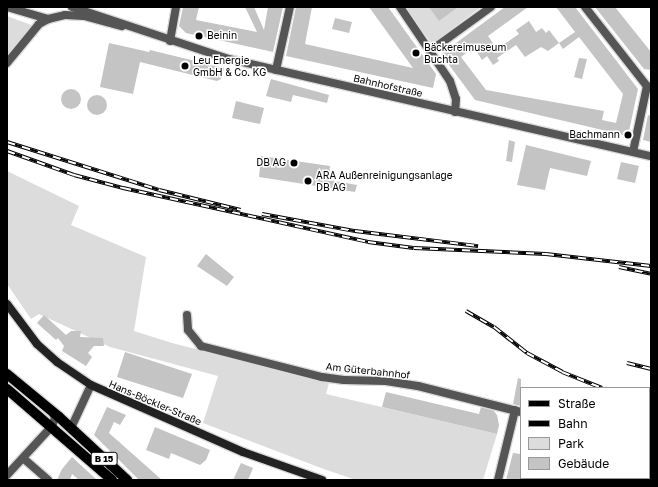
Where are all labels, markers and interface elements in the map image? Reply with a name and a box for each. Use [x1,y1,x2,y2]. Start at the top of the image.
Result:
place label: Beinin [207,30,237,42]
marker: Beinin [194,31,204,41]
place label: Bäckereimuseum Buchta [424,41,506,64]
marker: Bäckereimuseum Buchta [411,48,421,58]
place label: Leu Energie GmbH & Co. KG [193,54,266,78]
marker: Leu Energie GmbH & Co. KG [180,61,190,71]
street label: Bahnhofstraße [352,72,424,100]
place label: Bachmann [569,129,620,141]
marker: Bachmann [623,130,633,140]
place label: DB AG [256,157,286,169]
marker: DB AG [289,158,299,168]
place label: ARA Außenreinigungsanlage DB AG [316,169,453,192]
marker: ARA Außenreinigungsanlage DB AG [303,176,313,186]
street label: Am Güterbahnhof [325,361,411,381]
street label: Hans-Böckler-Straße [107,378,203,428]
legend [520,387,650,479]
text: Straße [558,396,596,411]
text: Bahn [558,416,588,431]
text: Park [558,436,584,451]
road number: B 15 [90,452,118,466]
text: Gebäude [558,456,609,471]

